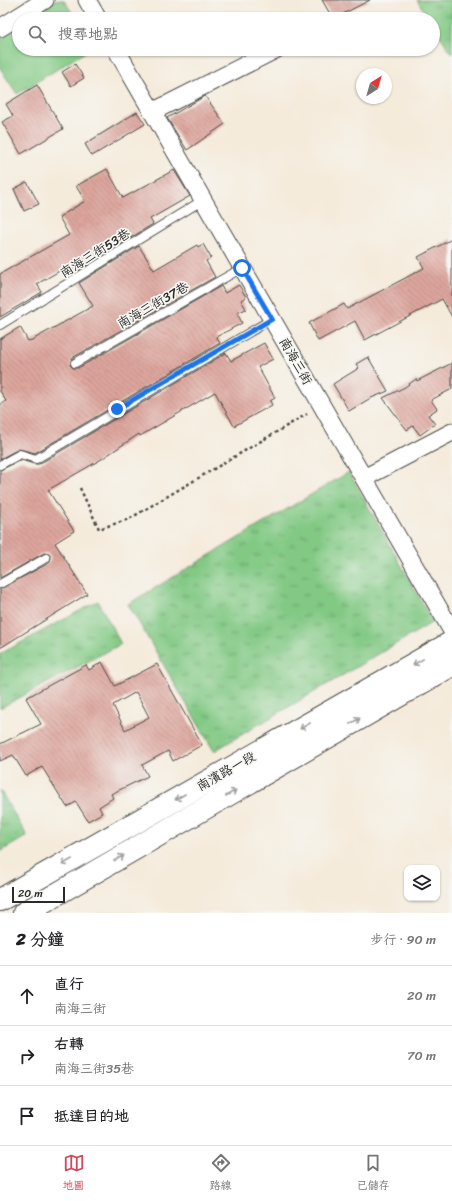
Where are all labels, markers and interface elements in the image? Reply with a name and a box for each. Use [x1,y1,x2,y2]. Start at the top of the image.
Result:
search box [12,12,440,56]
text: 搜尋地點 [58,21,118,47]
icon: search [26,23,48,45]
north arrow [356,68,392,104]
street label: 南海三街53巷 [55,222,135,284]
route start [233,259,251,277]
street label: 南海三街37巷 [113,275,193,335]
street label: 南海三街 [273,333,319,389]
route end [108,400,126,418]
one-way arrow [412,658,424,666]
one-way arrow [349,716,361,724]
one-way arrow [299,722,311,730]
street label: 南濱路一段 [192,745,260,797]
one-way arrow [225,789,236,797]
one-way arrow [174,794,186,802]
one-way arrow [112,854,124,862]
one-way arrow [61,858,73,866]
map controls [404,865,440,901]
button: layers [404,865,440,901]
text: 20 m [18,884,43,903]
scale bar [12,885,65,904]
text: 2 分鐘 [16,924,64,954]
text: 步行 · 90 m [370,928,436,951]
text: 直行 [54,971,84,997]
text: 20 m [407,984,436,1007]
icon: ahead [16,985,38,1007]
text: 南海三街 [54,997,106,1020]
text: 右轉 [54,1031,84,1057]
text: 70 m [407,1044,436,1067]
icon: right [16,1045,38,1067]
text: 南海三街35巷 [54,1057,134,1080]
text: 抵達目的地 [54,1103,129,1129]
icon: arrive [16,1105,38,1127]
tab: 地圖 [63,1152,85,1195]
tab: 路線 [210,1152,232,1195]
tab: 已儲存 [357,1152,390,1195]

